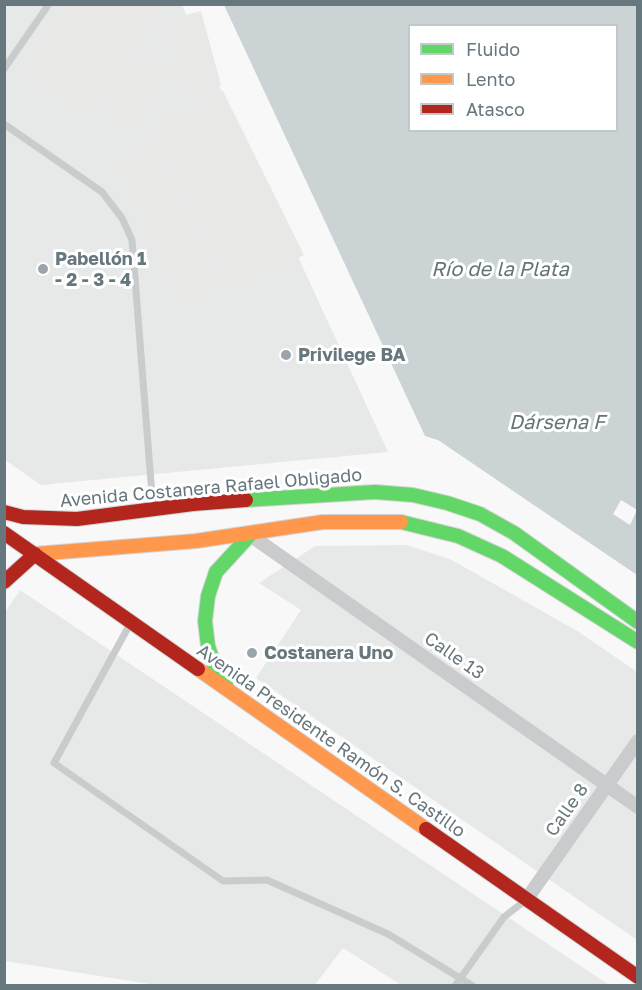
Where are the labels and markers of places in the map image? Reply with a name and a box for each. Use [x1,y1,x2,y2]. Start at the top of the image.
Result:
place label: Pabellón 1 - 2 - 3 - 4 [55,248,146,290]
marker: Pabellón 1 - 2 - 3 - 4 [36,262,50,276]
place label: Privilege BA [298,344,406,366]
marker: Privilege BA [279,348,293,362]
place label: Costanera Uno [264,642,393,664]
marker: Costanera Uno [245,646,259,660]

